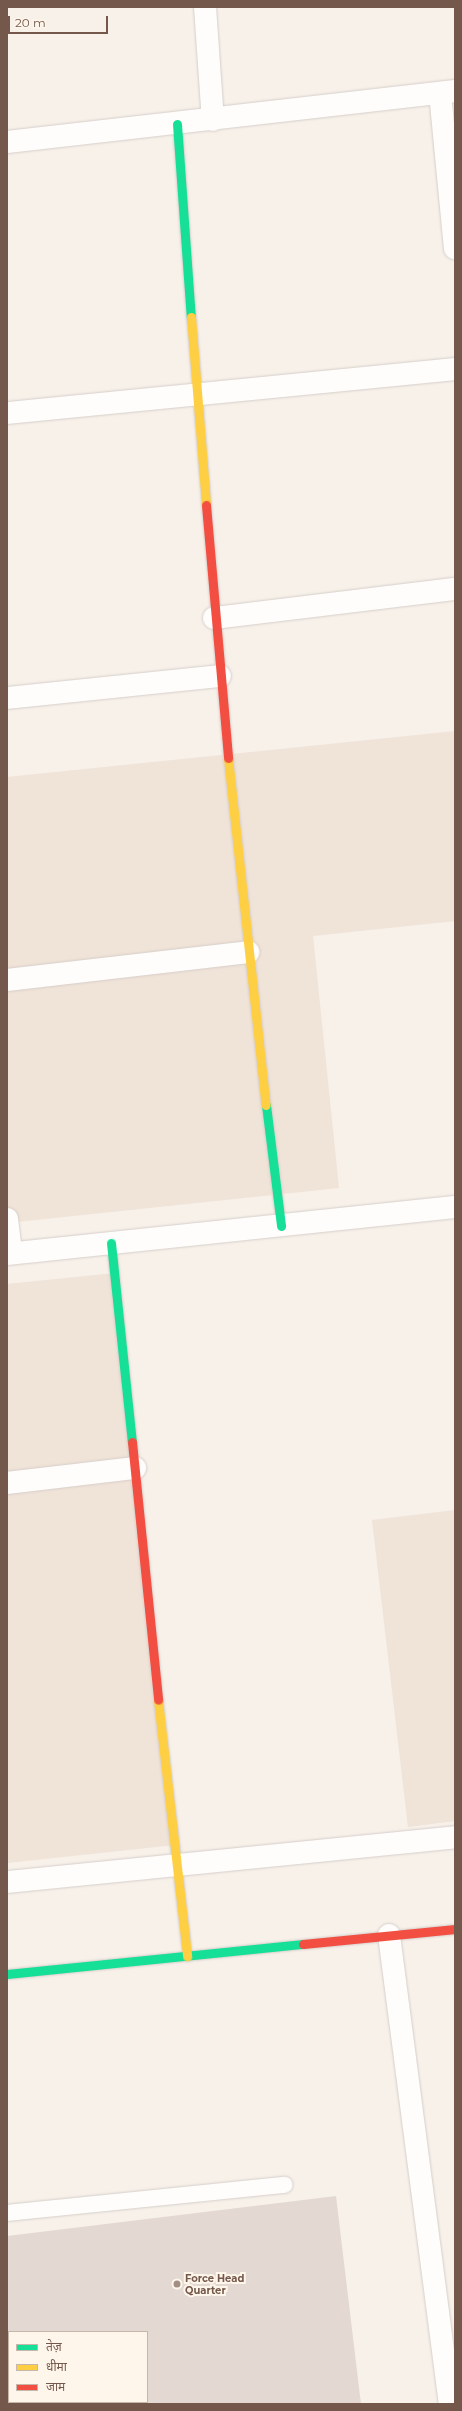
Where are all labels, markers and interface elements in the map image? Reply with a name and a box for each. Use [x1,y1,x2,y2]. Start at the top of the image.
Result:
scale bar [10,8,110,34]
text: 20 m [15,15,46,30]
place label: Force Head Quarter [185,2272,244,2296]
marker: Force Head Quarter [172,2279,182,2289]
legend [8,2331,148,2403]
text: तेज़ [46,2339,62,2354]
text: धीमा [46,2359,67,2374]
text: जाम [46,2379,65,2394]

